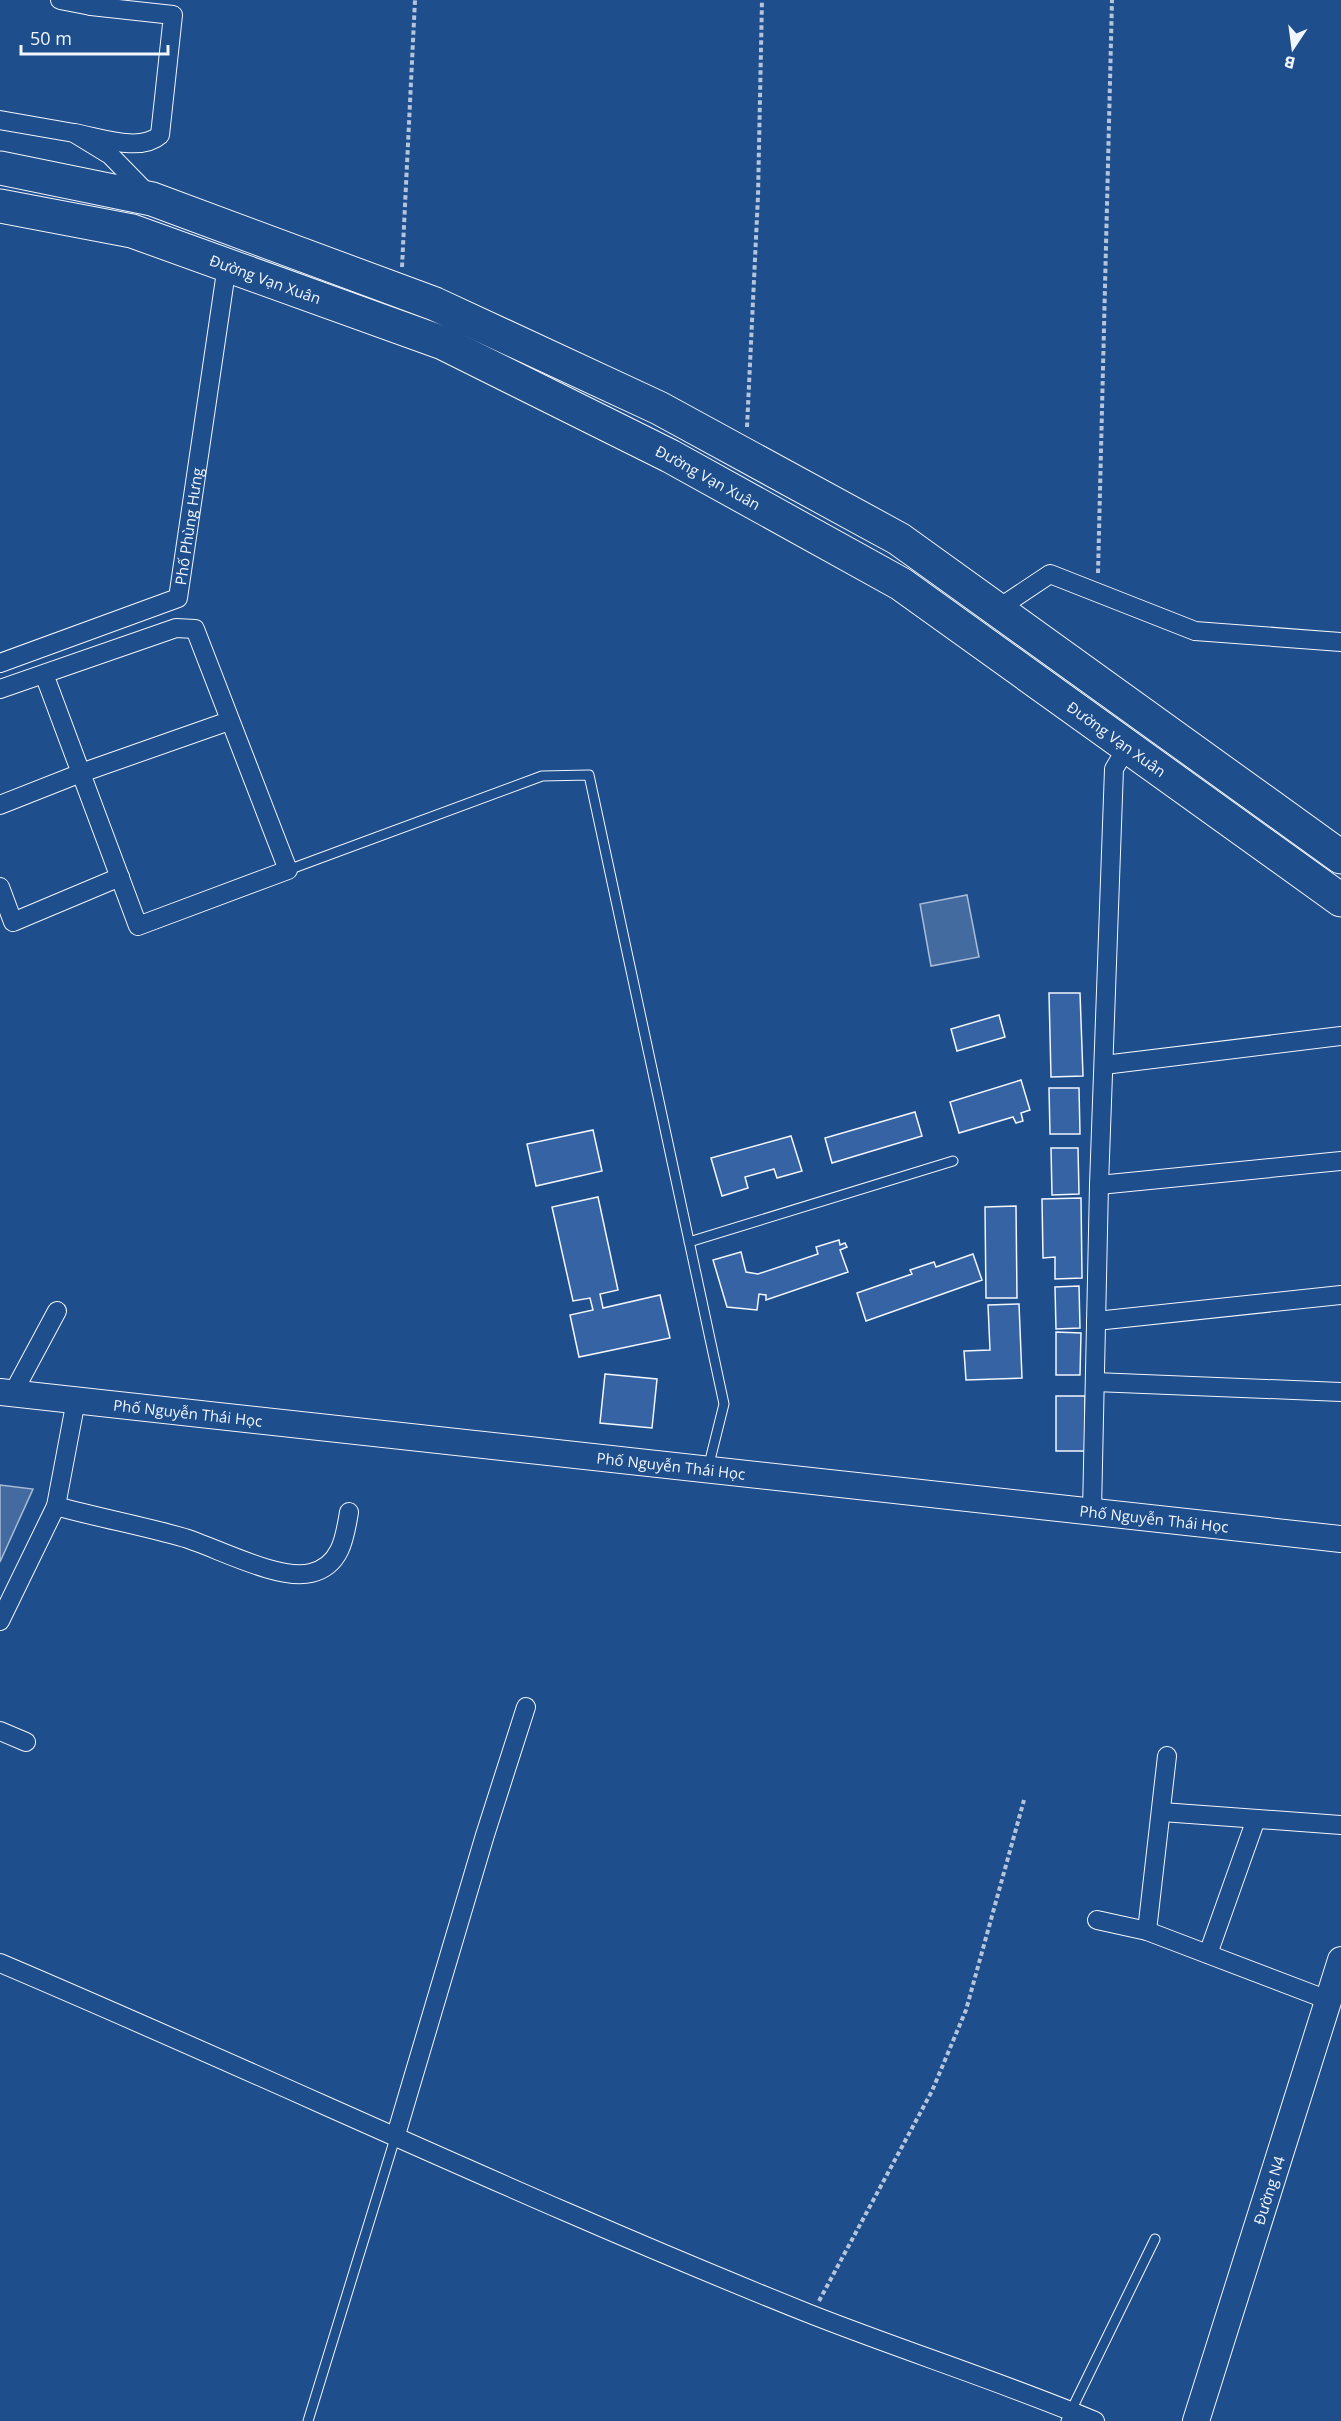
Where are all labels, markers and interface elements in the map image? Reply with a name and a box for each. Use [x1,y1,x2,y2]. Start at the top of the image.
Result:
scale bar [21,18,168,56]
north arrow [1263,18,1323,78]
text: 50 m [30,26,72,50]
text: B [1282,51,1297,75]
street label: Đường Vạn Xuân [207,250,324,308]
street label: Đường Vạn Xuân [652,440,764,514]
street label: Phố Phùng Hưng [170,466,207,586]
street label: Đường Vạn Xuân [1063,697,1170,781]
street label: Phố Nguyễn Thái Học [112,1394,263,1431]
street label: Phố Nguyễn Thái Học [595,1447,746,1484]
street label: Phố Nguyễn Thái Học [1079,1500,1230,1537]
street label: Đường N4 [1248,2153,1289,2227]

